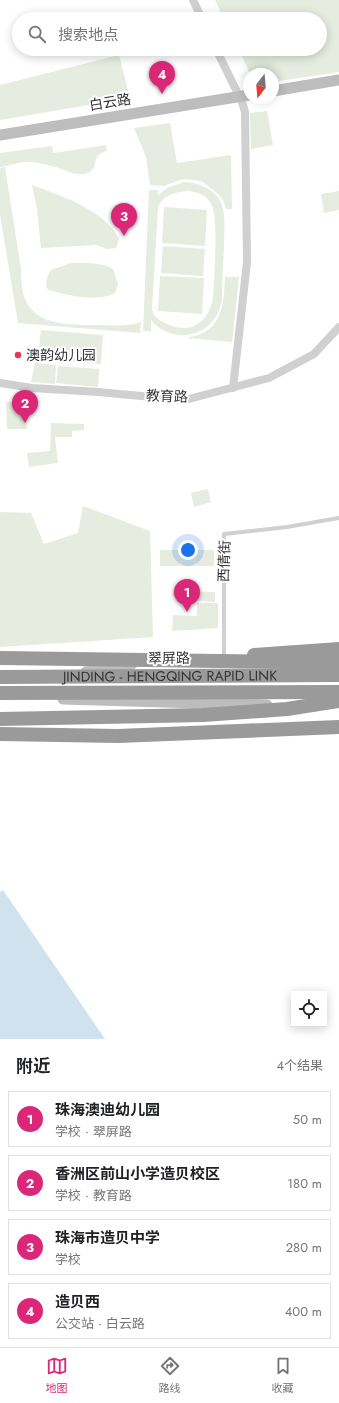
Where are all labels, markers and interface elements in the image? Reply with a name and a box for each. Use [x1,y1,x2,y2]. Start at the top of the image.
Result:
search box [12,12,327,56]
icon: search [26,23,48,45]
text: 搜索地点 [58,24,118,46]
pin: 4 [149,61,175,94]
north arrow [243,68,279,104]
street label: 白云路 [88,89,132,115]
pin: 3 [111,203,137,236]
place label: 澳韵幼儿园 [26,345,96,365]
marker: 澳韵幼儿园 [13,350,23,360]
street label: 教育路 [146,385,188,407]
pin: 2 [12,390,38,423]
your location [178,540,198,560]
street label: 西倩街 [213,540,235,582]
pin: 1 [174,579,200,612]
street label: 翠屏路 [148,648,190,668]
street label: JINDING - HENGQING RAPID LINK [61,665,277,687]
map controls [291,991,327,1027]
button: locate [291,991,327,1027]
text: 附近 [16,1054,50,1078]
text: 4个结果 [276,1056,323,1075]
text: 珠海澳迪幼儿园 [55,1099,160,1121]
text: 1 [27,1110,33,1129]
text: 50 m [293,1110,322,1129]
text: 学校 · 翠屏路 [55,1122,132,1141]
text: 香洲区前山小学造贝校区 [55,1163,220,1185]
text: 2 [26,1174,34,1193]
text: 180 m [287,1174,322,1193]
text: 学校 · 教育路 [55,1186,132,1205]
text: 珠海市造贝中学 [55,1227,160,1249]
text: 3 [26,1238,34,1257]
text: 280 m [286,1238,322,1257]
text: 学校 [55,1250,81,1269]
text: 造贝西 [55,1291,100,1313]
text: 4 [25,1302,35,1321]
text: 400 m [285,1302,322,1321]
text: 公交站 · 白云路 [55,1314,145,1333]
tab: 地图 [46,1355,68,1396]
tab: 路线 [159,1355,181,1396]
tab: 收藏 [272,1355,294,1396]

